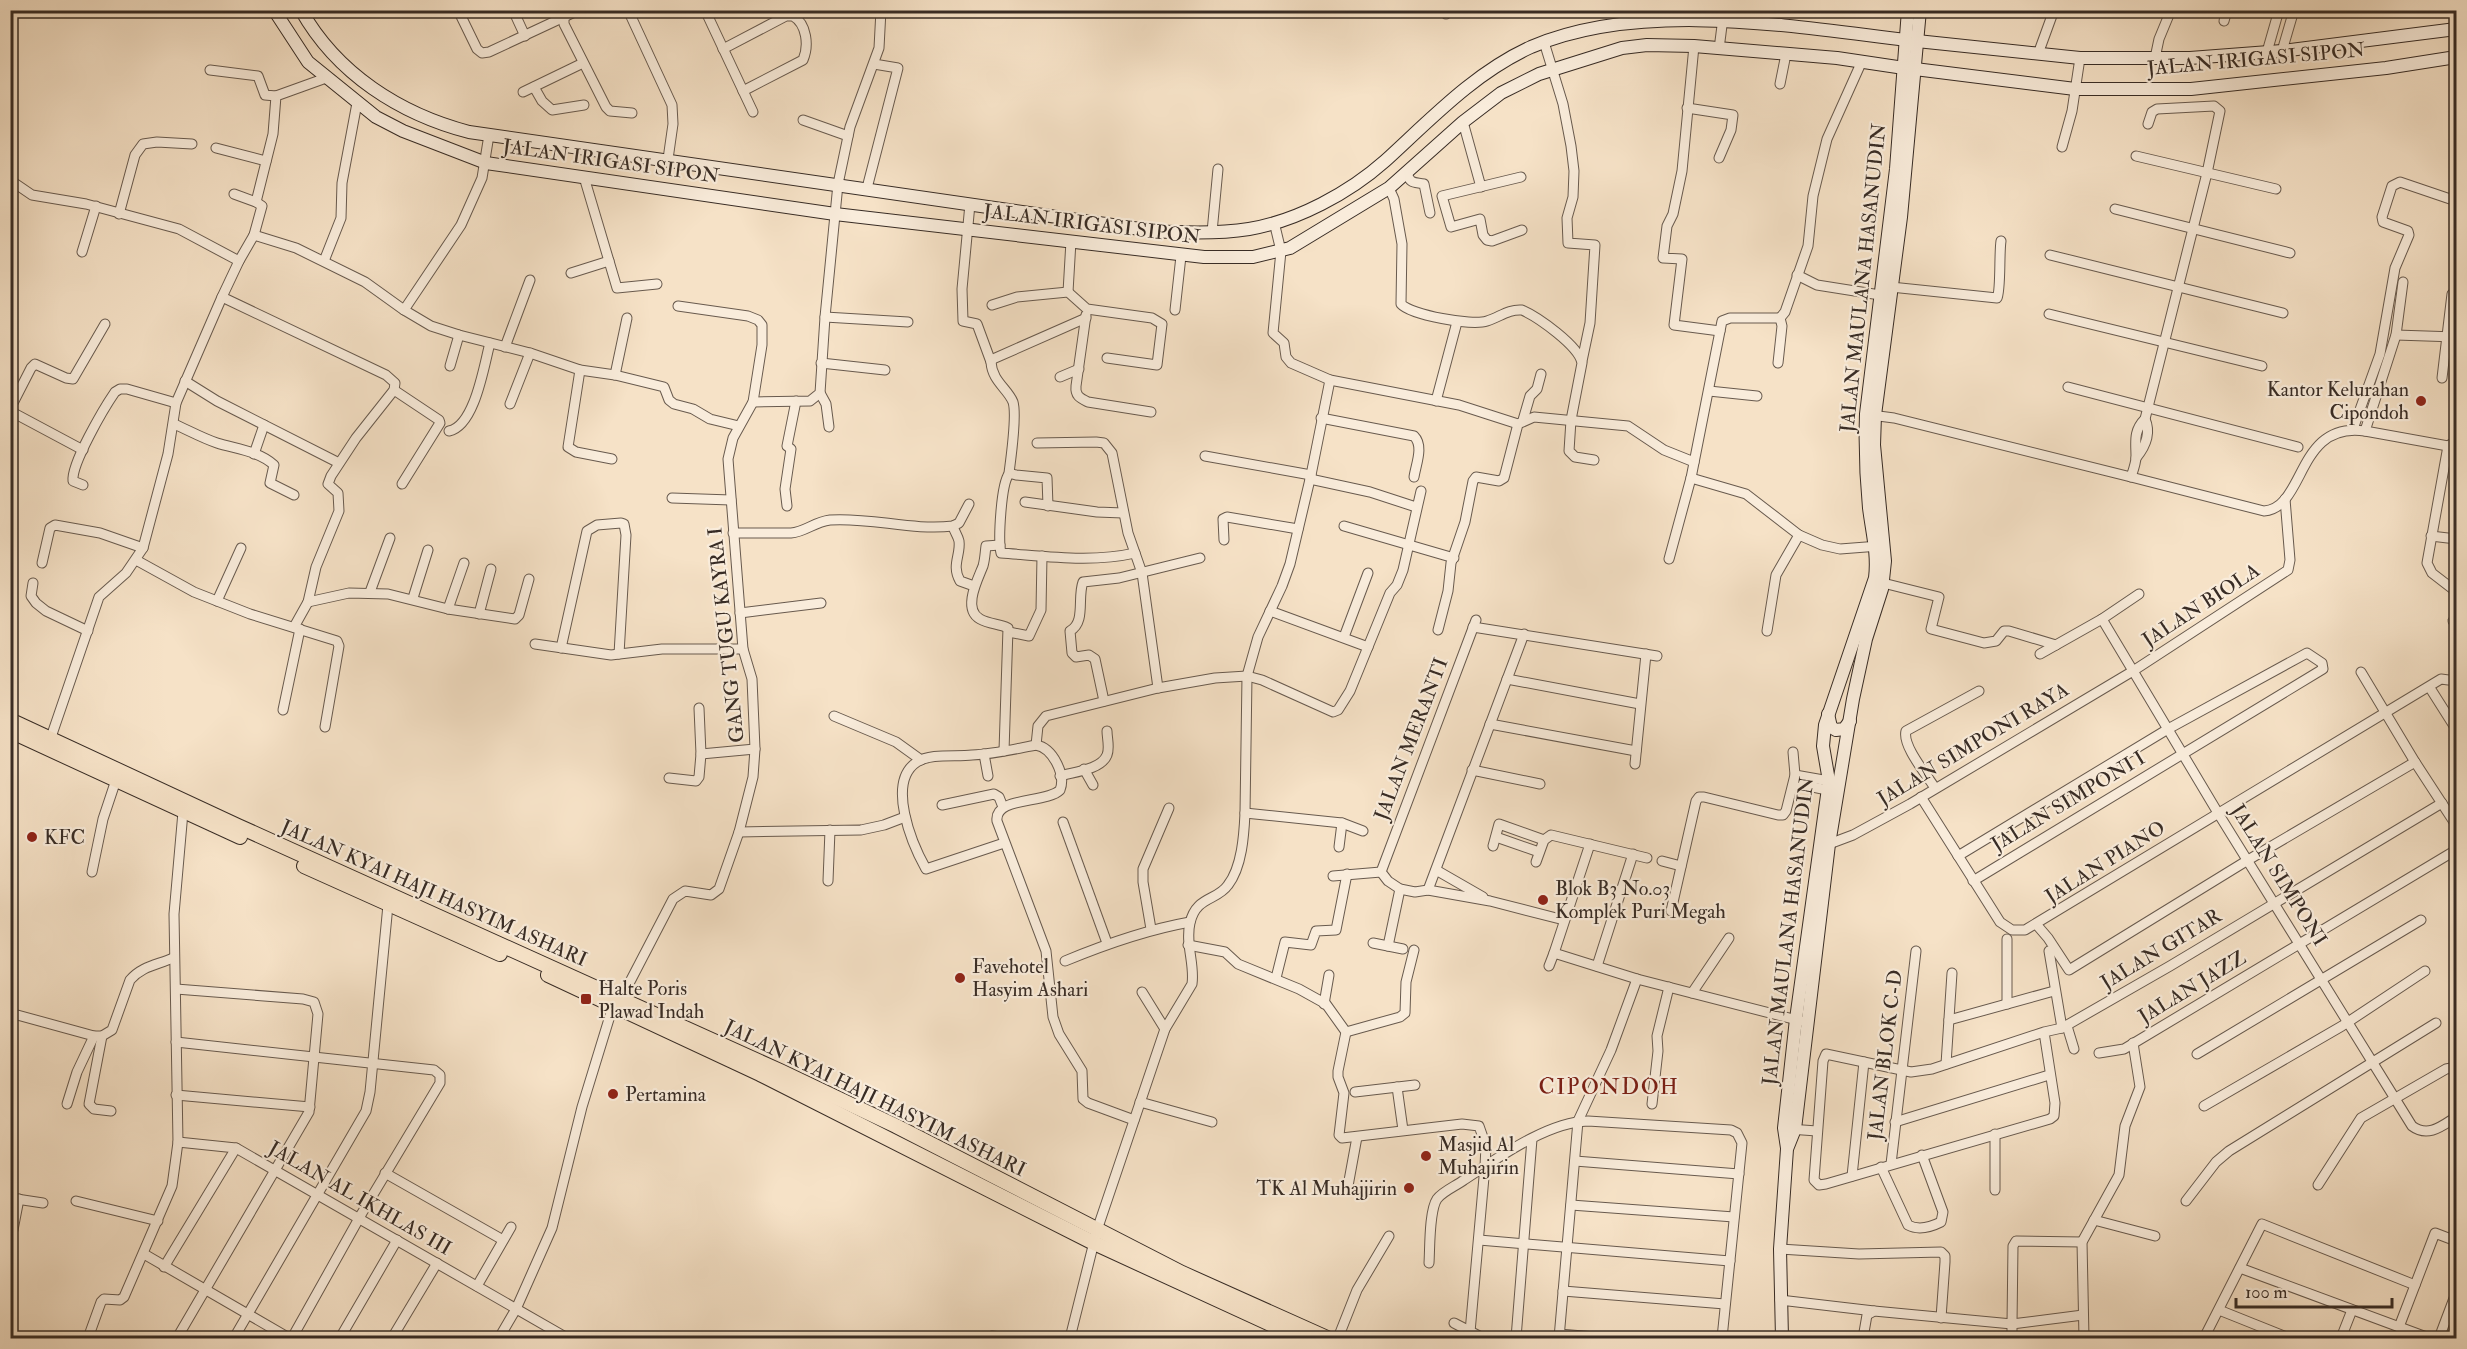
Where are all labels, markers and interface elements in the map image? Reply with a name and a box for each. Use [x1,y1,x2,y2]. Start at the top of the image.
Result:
street label: JALAN IRIGASI SIPON [2145,37,2366,81]
street label: JALAN MAULANA HASANUDIN [1834,122,1892,435]
street label: JALAN IRIGASI SIPON [500,133,721,189]
street label: JALAN IRIGASI SIPON [981,198,1202,250]
place label: Kantor Kelurahan Cipondoh [2267,377,2410,426]
marker: Kantor Kelurahan Cipondoh [2414,394,2428,408]
street label: GANG TUGU KAYRA I [702,526,750,744]
street label: JALAN BIOLA [2137,558,2265,653]
street label: JALAN MERANTI [1368,654,1454,825]
street label: JALAN SIMPONI RAYA [1872,677,2074,812]
street label: JALAN SIMPONI I [1986,745,2149,857]
street label: JALAN MAULANA HASANUDIN [1757,775,1819,1088]
street label: JALAN SIMPONI [2225,799,2333,951]
street label: JALAN KYAI HAJI HASYIM ASHARI [276,814,591,972]
street label: JALAN PIANO [2039,815,2170,909]
place label: KFC [44,825,85,850]
marker: KFC [25,830,39,844]
place label: Blok B3 No.03 Komplek Puri Megah [1555,876,1726,925]
marker: Blok B3 No.03 Komplek Puri Megah [1536,893,1550,907]
street label: JALAN GITAR [2095,903,2227,995]
street label: JALAN JAZZ [2133,945,2250,1029]
place label: Favehotel Hasyim Ashari [972,954,1088,1002]
street label: JALAN BLOK C-D [1862,968,1908,1143]
marker: Favehotel Hasyim Ashari [953,971,967,985]
place label: Halte Poris Plawad Indah [598,976,705,1024]
marker: Halte Poris Plawad Indah [579,992,593,1006]
street label: JALAN KYAI HAJI HASYIM ASHARI [719,1013,1030,1182]
district label: CIPONDOH [1539,1073,1679,1101]
place label: Pertamina [625,1082,707,1107]
marker: Pertamina [606,1087,620,1101]
place label: Masjid Al Muhajirin [1438,1132,1519,1180]
street label: JALAN AL IKHLAS III [263,1135,456,1261]
marker: Masjid Al Muhajirin [1419,1149,1433,1163]
place label: TK Al Muhajjirin [1256,1176,1397,1201]
marker: TK Al Muhajjirin [1402,1181,1416,1195]
scale bar [2236,1271,2392,1309]
text: 100 m [2245,1281,2288,1304]

